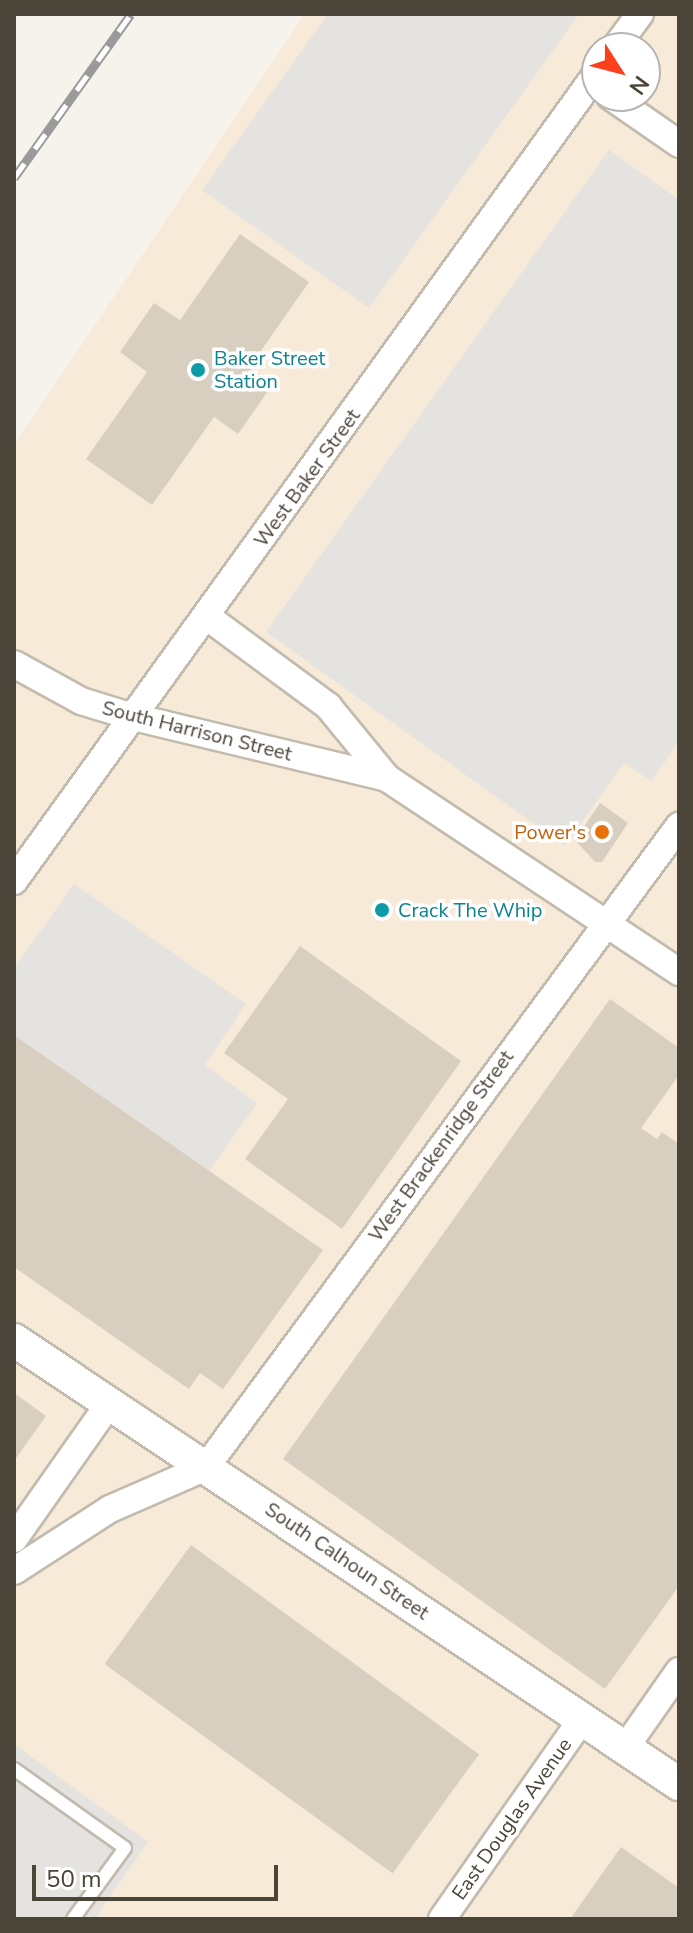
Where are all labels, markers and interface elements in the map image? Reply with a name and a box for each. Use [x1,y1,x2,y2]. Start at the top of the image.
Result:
north arrow [581,32,661,112]
text: N [622,69,656,100]
place label: Baker Street Station [214,346,325,393]
marker: Baker Street Station [189,361,207,379]
street label: West Baker Street [249,404,365,552]
street label: South Harrison Street [100,696,294,766]
place label: Power's [514,820,586,844]
marker: Power's [593,823,611,841]
place label: Crack The Whip [398,898,542,922]
marker: Crack The Whip [373,901,391,919]
street label: West Brackenridge Street [363,1046,519,1246]
street label: South Calhoun Street [260,1497,434,1625]
street label: East Douglas Avenue [447,1733,577,1905]
scale bar [36,1849,282,1899]
text: 50 m [46,1863,102,1895]

